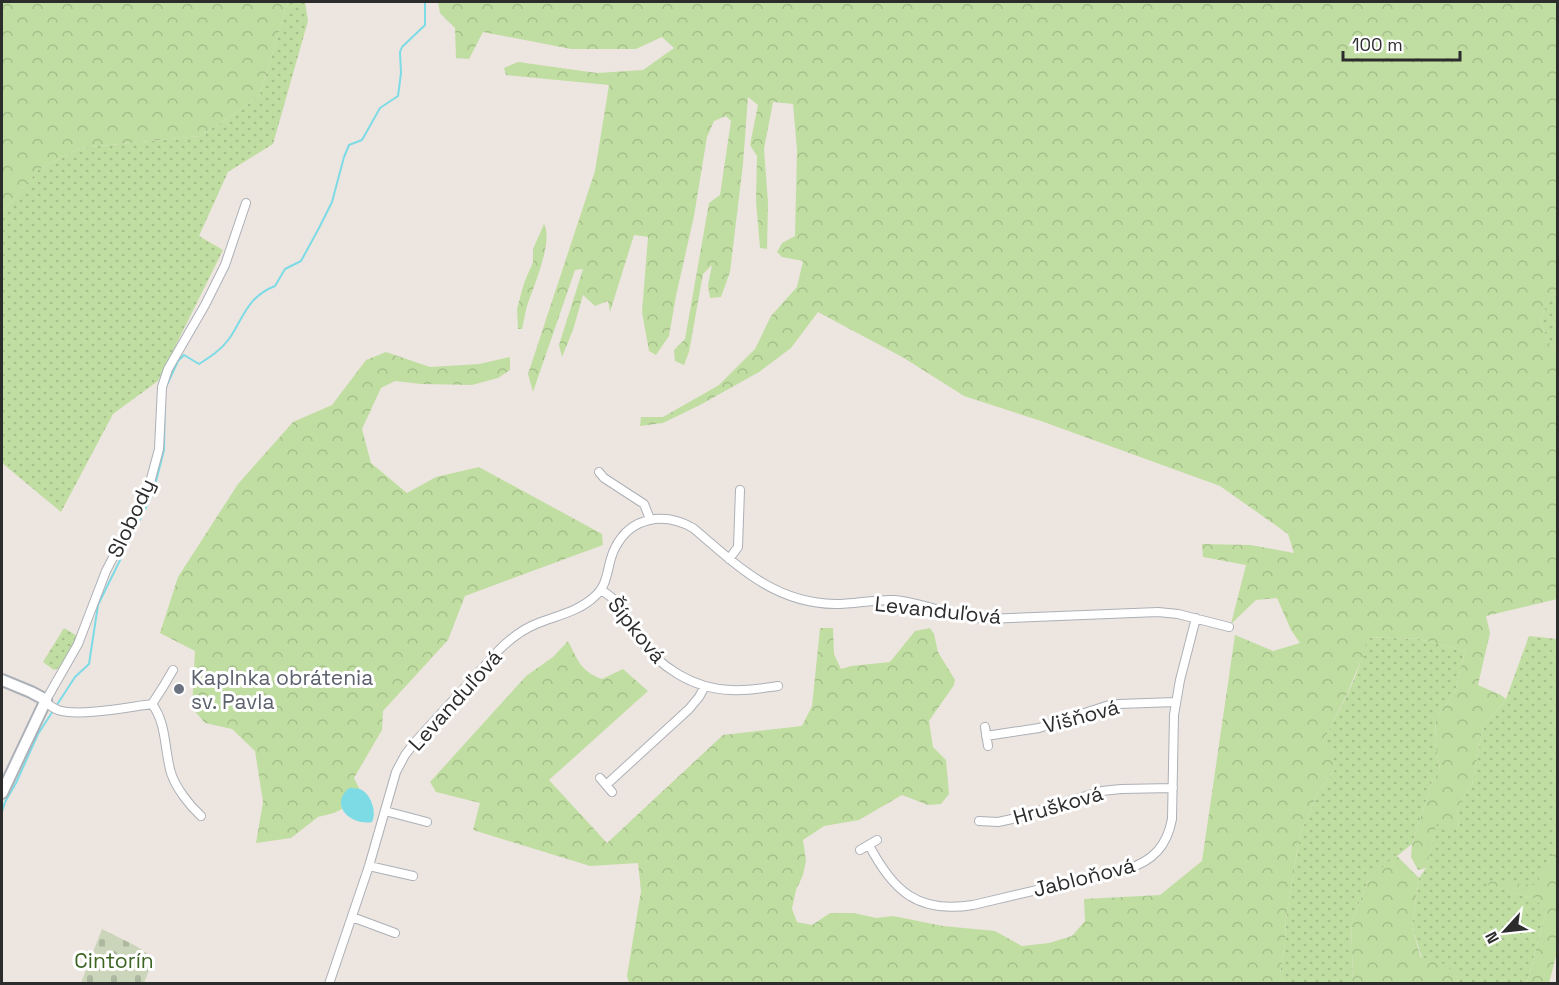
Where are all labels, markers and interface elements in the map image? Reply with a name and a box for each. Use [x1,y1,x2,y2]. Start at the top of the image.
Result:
scale bar [1343,24,1460,62]
text: 100 m [1352,33,1403,56]
street label: Slobody [101,474,161,562]
street label: Levanduľová [873,590,1003,630]
street label: Šípková [602,591,672,669]
street label: Levanduľová [402,644,508,756]
place label: Kaplnka obrátenia sv. Pavla [191,664,373,715]
marker: Kaplnka obrátenia sv. Pavla [172,682,186,696]
street label: Višňová [1040,693,1122,739]
street label: Hrušková [1010,779,1106,831]
street label: Jabloňová [1030,851,1138,903]
north arrow [1475,901,1535,961]
text: N [1480,928,1504,947]
park label: Cintorín [74,947,154,974]

